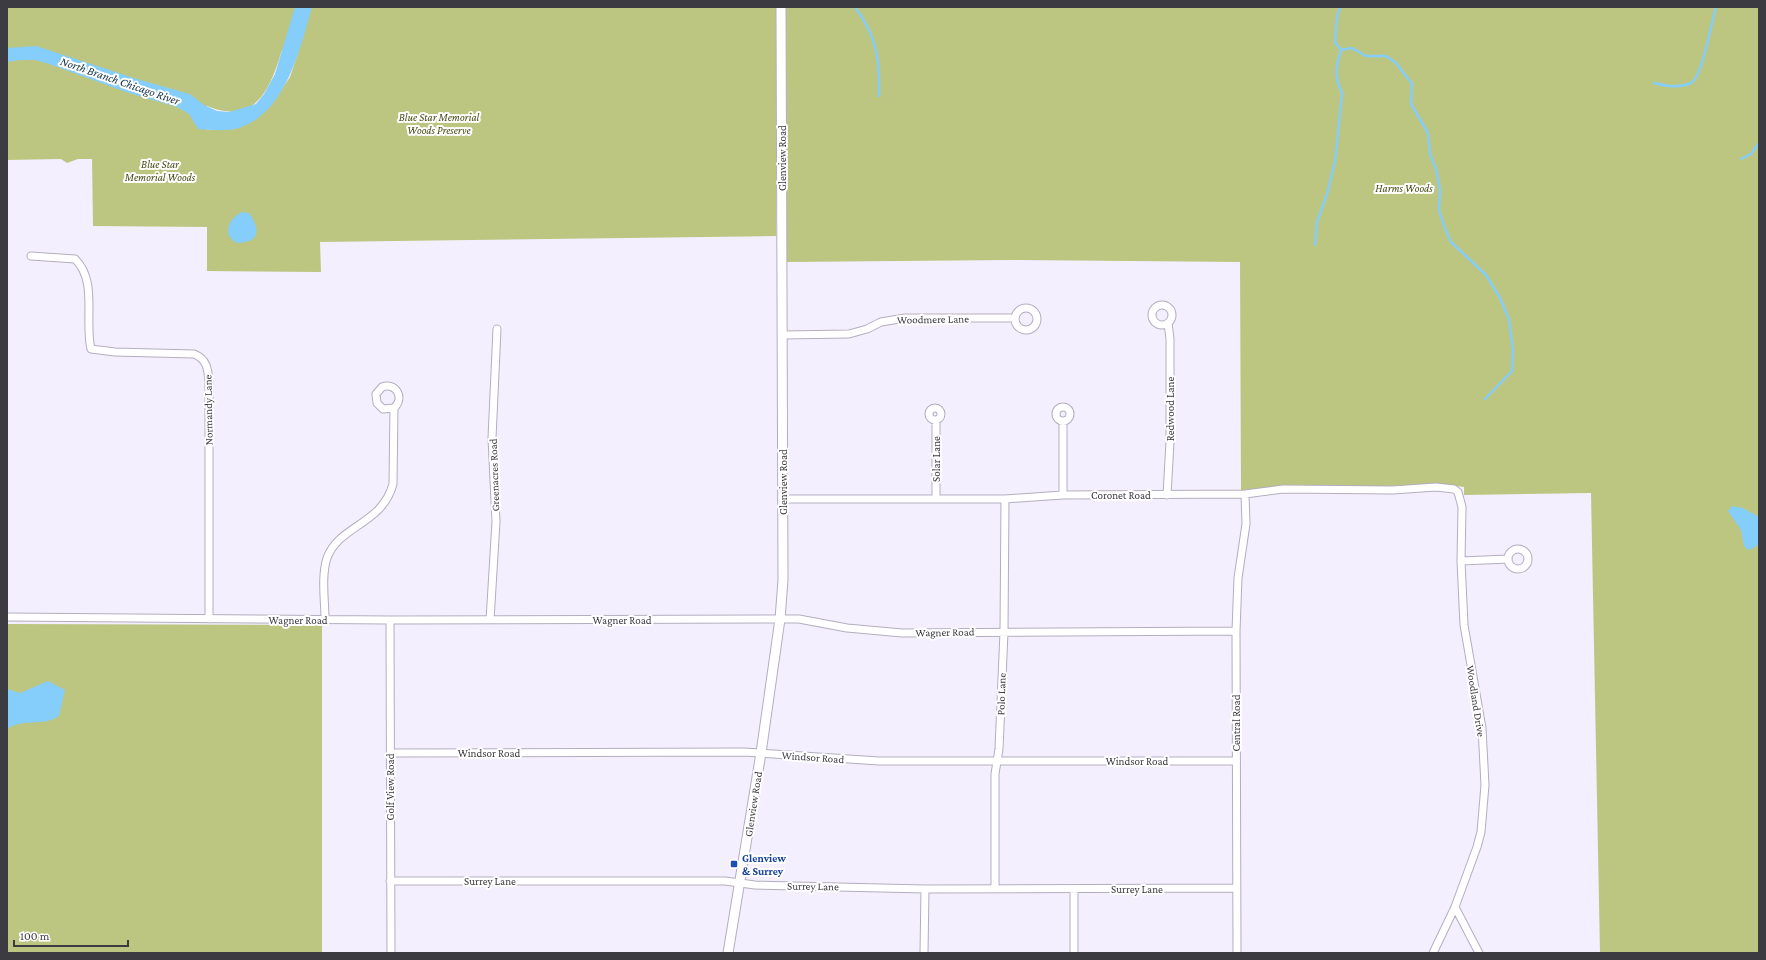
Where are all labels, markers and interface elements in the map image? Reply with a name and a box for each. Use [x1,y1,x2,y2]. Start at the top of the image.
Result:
water label: North Branch Chicago River [59,54,182,108]
park label: Blue Star Memorial Woods Preserve [399,111,480,136]
street label: Glenview Road [776,125,788,191]
park label: Blue Star Memorial Woods [124,158,196,183]
park label: Harms Woods [1375,182,1433,194]
street label: Woodmere Lane [897,312,969,326]
street label: Normandy Lane [201,374,216,445]
street label: Redwood Lane [1164,377,1176,441]
street label: Solar Lane [930,436,942,482]
street label: Greenacres Road [487,438,501,512]
street label: Glenview Road [777,449,789,515]
street label: Coronet Road [1091,489,1151,501]
street label: Wagner Road [268,614,328,627]
street label: Wagner Road [592,614,652,627]
street label: Wagner Road [915,625,975,640]
street label: Woodland Drive [1464,664,1488,738]
street label: Polo Lane [994,672,1008,715]
street label: Central Road [1230,694,1242,751]
street label: Windsor Road [458,747,520,759]
street label: Windsor Road [781,749,845,765]
street label: Golf View Road [384,753,396,820]
street label: Windsor Road [1106,755,1168,767]
street label: Glenview Road [742,770,764,837]
place label: Glenview & Surrey [742,852,786,877]
marker: Glenview & Surrey [729,859,739,869]
street label: Surrey Lane [464,875,516,888]
street label: Surrey Lane [787,880,839,893]
street label: Surrey Lane [1111,883,1163,896]
scale bar [14,922,128,948]
text: 100 m [20,929,50,943]

